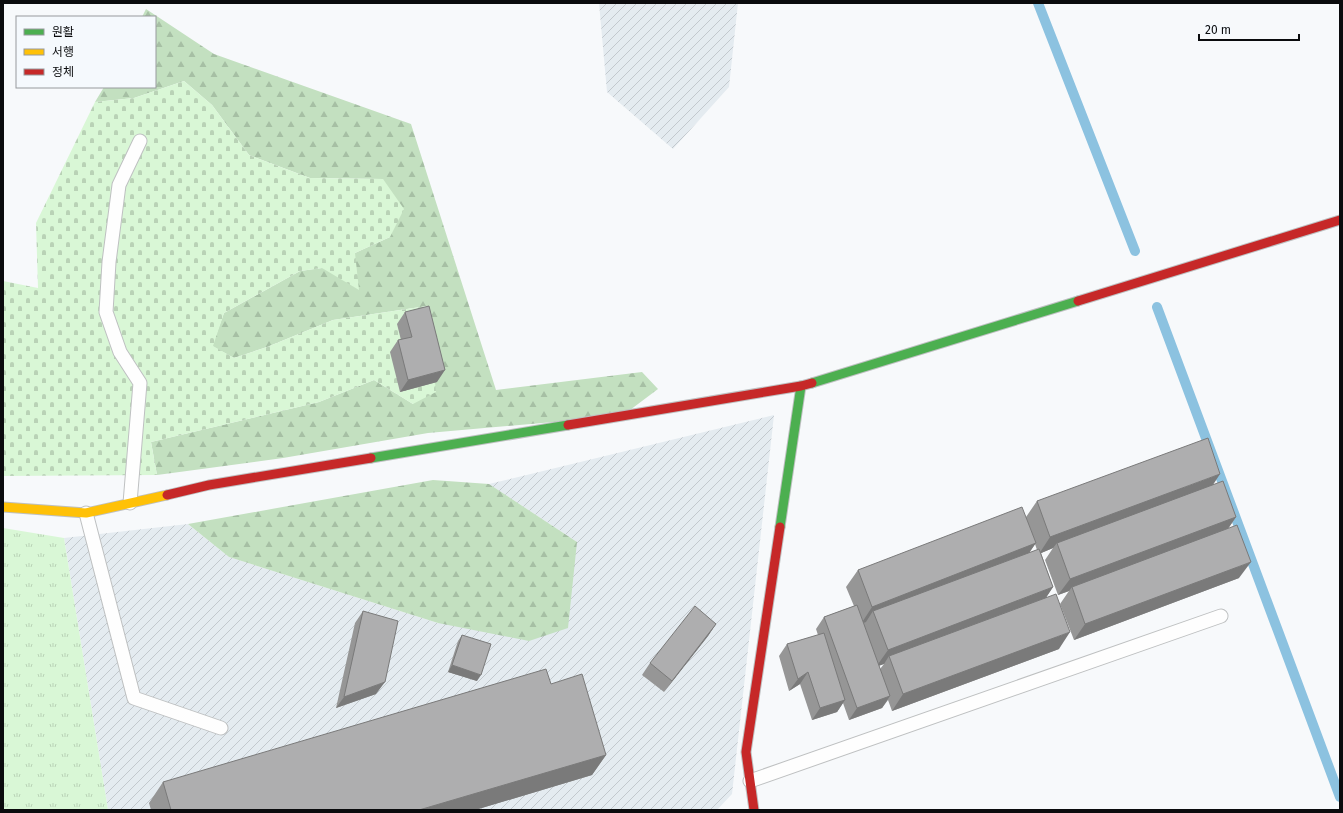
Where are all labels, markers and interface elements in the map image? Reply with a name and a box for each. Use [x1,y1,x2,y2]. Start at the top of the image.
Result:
legend [16,16,156,88]
scale bar [1199,16,1299,42]
text: 20 m [1205,23,1231,37]
text: 원활 [52,25,74,39]
text: 서행 [52,45,74,59]
text: 정체 [52,65,74,79]

